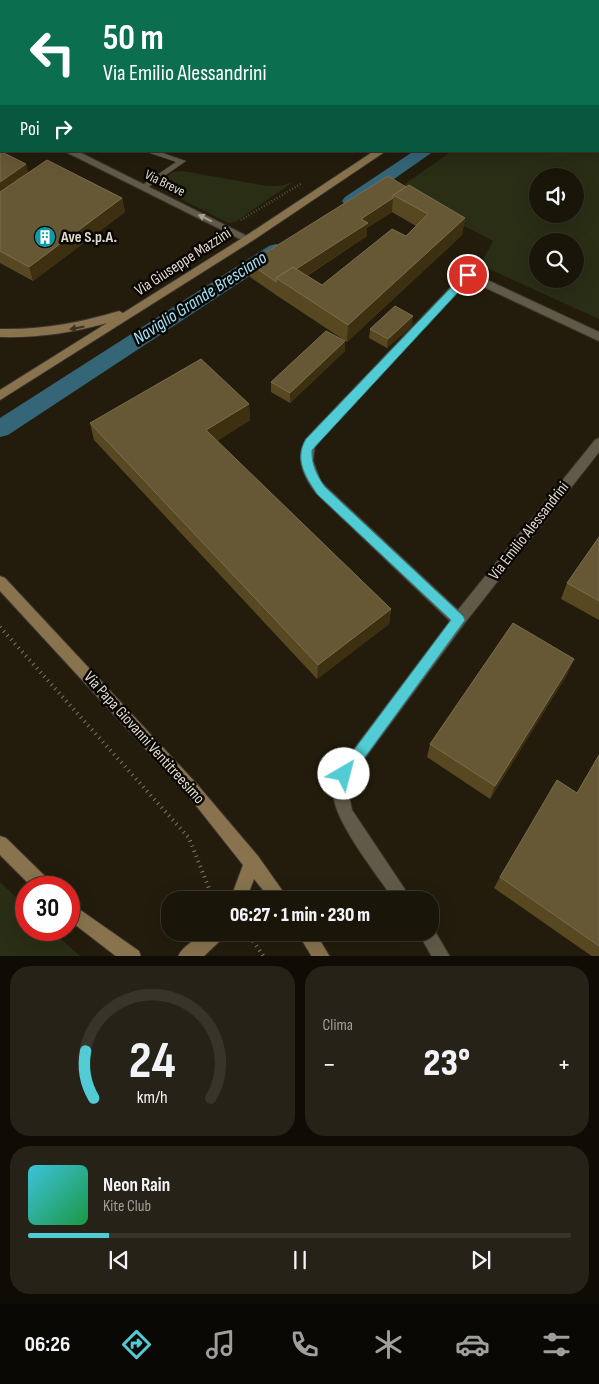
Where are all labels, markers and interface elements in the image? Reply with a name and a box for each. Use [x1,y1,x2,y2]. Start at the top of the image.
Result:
text: 50 m [103,17,164,60]
icon: left [20,20,85,85]
text: Via Emilio Alessandrini [103,60,267,87]
icon: right [49,115,77,143]
text: Poi [20,118,39,141]
street label: Via Breve [142,166,188,200]
map controls [529,168,584,288]
button: sound [529,168,584,223]
one-way arrow [197,213,212,222]
street label: Via Giuseppe Mazzini [131,224,235,300]
building icon: Ave S.p.A. [33,225,57,249]
place label: Ave S.p.A. [60,228,117,247]
button: search [529,233,584,288]
water label: Naviglio Grande Bresciano [129,247,271,349]
pin [447,254,489,296]
icon: arrive [454,261,482,289]
one-way arrow [69,324,85,332]
street label: Via Emilio Alessandrini [485,478,573,584]
street label: Via Papa Giovanni Ventitreesimo [80,668,208,808]
position arrow [317,747,369,799]
speed limit sign: 30 [15,876,80,941]
text: 06:27 · 1 min · 230 m [230,904,370,927]
text: Clima [323,1016,353,1035]
text: 24 [129,1030,176,1093]
text: 23° [423,1041,470,1086]
text: − [323,1048,336,1081]
text: + [557,1048,571,1081]
text: km/h [137,1087,168,1108]
text: Neon Rain [103,1174,170,1197]
text: Kite Club [103,1197,151,1216]
icon: previous [105,1246,133,1274]
icon: pause [286,1246,314,1274]
icon: next [467,1246,495,1274]
icon: directions [119,1327,154,1362]
icon: music [203,1327,238,1362]
icon: phone [287,1327,322,1362]
icon: climate [371,1327,406,1362]
icon: car [455,1327,490,1362]
icon: filters [539,1327,574,1362]
text: 06:26 [25,1331,70,1358]

